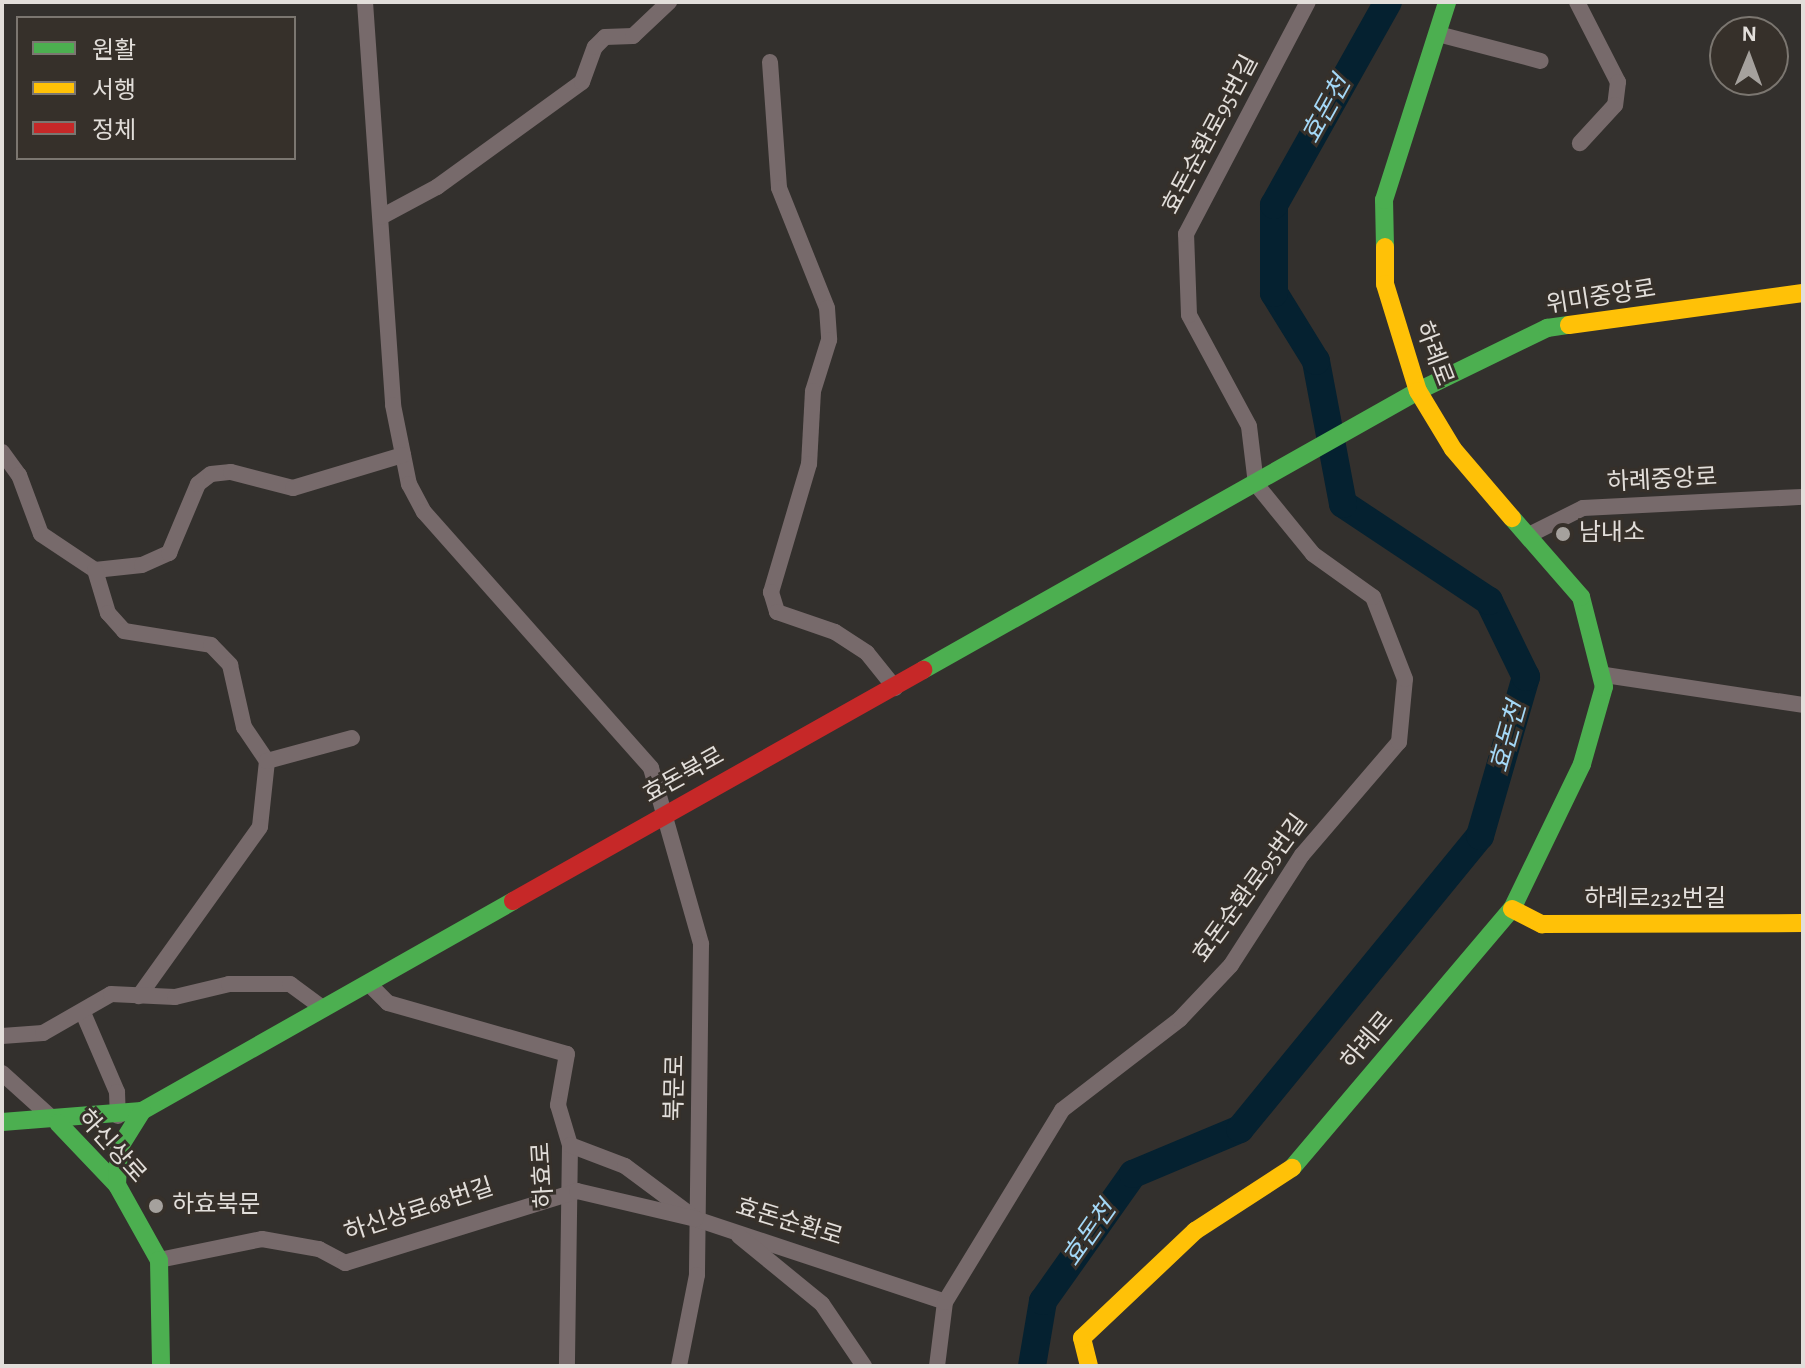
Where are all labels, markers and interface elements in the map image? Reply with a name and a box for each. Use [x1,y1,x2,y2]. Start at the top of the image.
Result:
legend [16,16,296,160]
north arrow [1709,16,1789,96]
text: N [1742,23,1757,45]
text: 원활 [92,39,136,63]
street label: 효돈순환로95번길 [1157,51,1265,219]
water label: 효돈천 [1296,71,1358,149]
text: 서행 [92,79,136,103]
text: 정체 [92,119,136,143]
street label: 위미중앙로 [1544,275,1658,321]
street label: 하례로 [1408,318,1458,390]
street label: 하례중앙로 [1606,464,1718,498]
place label: 남내소 [1579,520,1645,548]
marker: 남내소 [1554,525,1572,543]
water label: 효돈천 [1484,698,1534,776]
street label: 효돈북로 [638,742,730,810]
street label: 효돈순환로95번길 [1188,809,1314,969]
street label: 하례로232번길 [1584,886,1726,914]
street label: 하례로 [1336,1006,1400,1076]
street label: 북문로 [661,1055,691,1121]
street label: 하신상로 [71,1105,151,1189]
street label: 하효로 [528,1141,560,1209]
street label: 하신상로68번길 [341,1173,497,1249]
place label: 하효북문 [172,1192,260,1220]
street label: 효돈순환로 [732,1193,846,1253]
water label: 효돈천 [1057,1196,1123,1272]
marker: 하효북문 [147,1197,165,1215]

